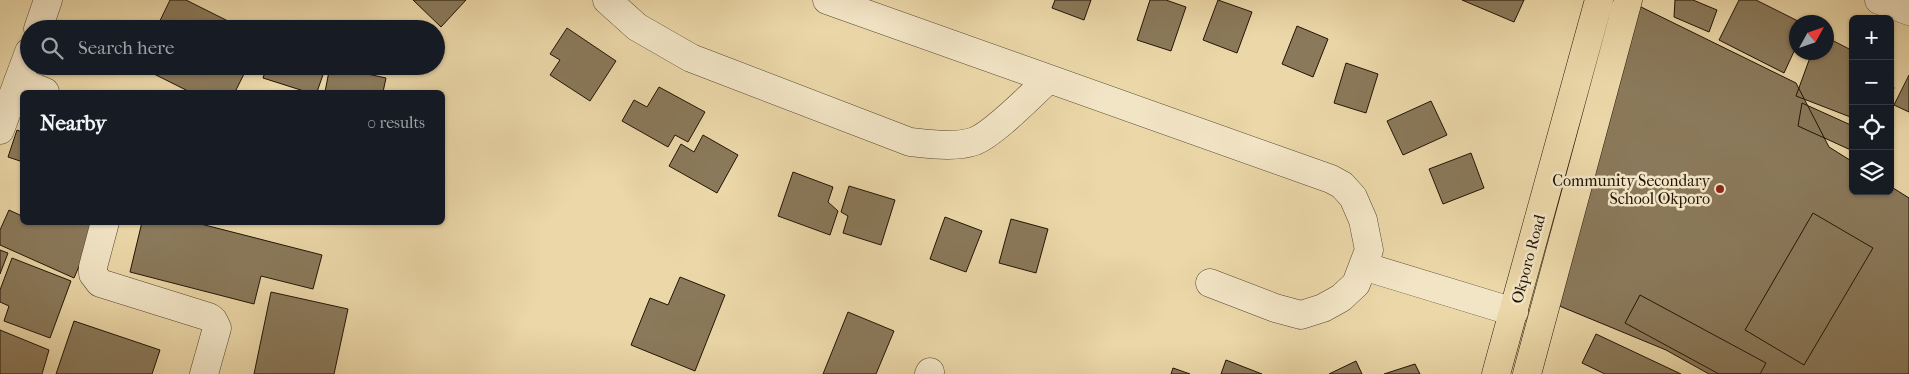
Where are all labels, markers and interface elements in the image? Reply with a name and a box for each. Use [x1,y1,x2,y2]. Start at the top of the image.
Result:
north arrow [1789,15,1834,60]
map controls [1849,15,1894,195]
button: + [1849,15,1894,60]
search box [20,20,445,75]
icon: search [38,34,66,62]
text: Search here [78,37,174,59]
button: − [1849,60,1894,105]
button: locate [1849,105,1894,150]
text: Nearby [40,111,106,135]
text: 0 results [367,113,425,132]
button: layers [1849,150,1894,195]
place label: Community Secondary School Okporo [1552,171,1710,208]
marker: Community Secondary School Okporo [1714,183,1726,195]
street label: Okporo Road [1507,212,1549,306]

